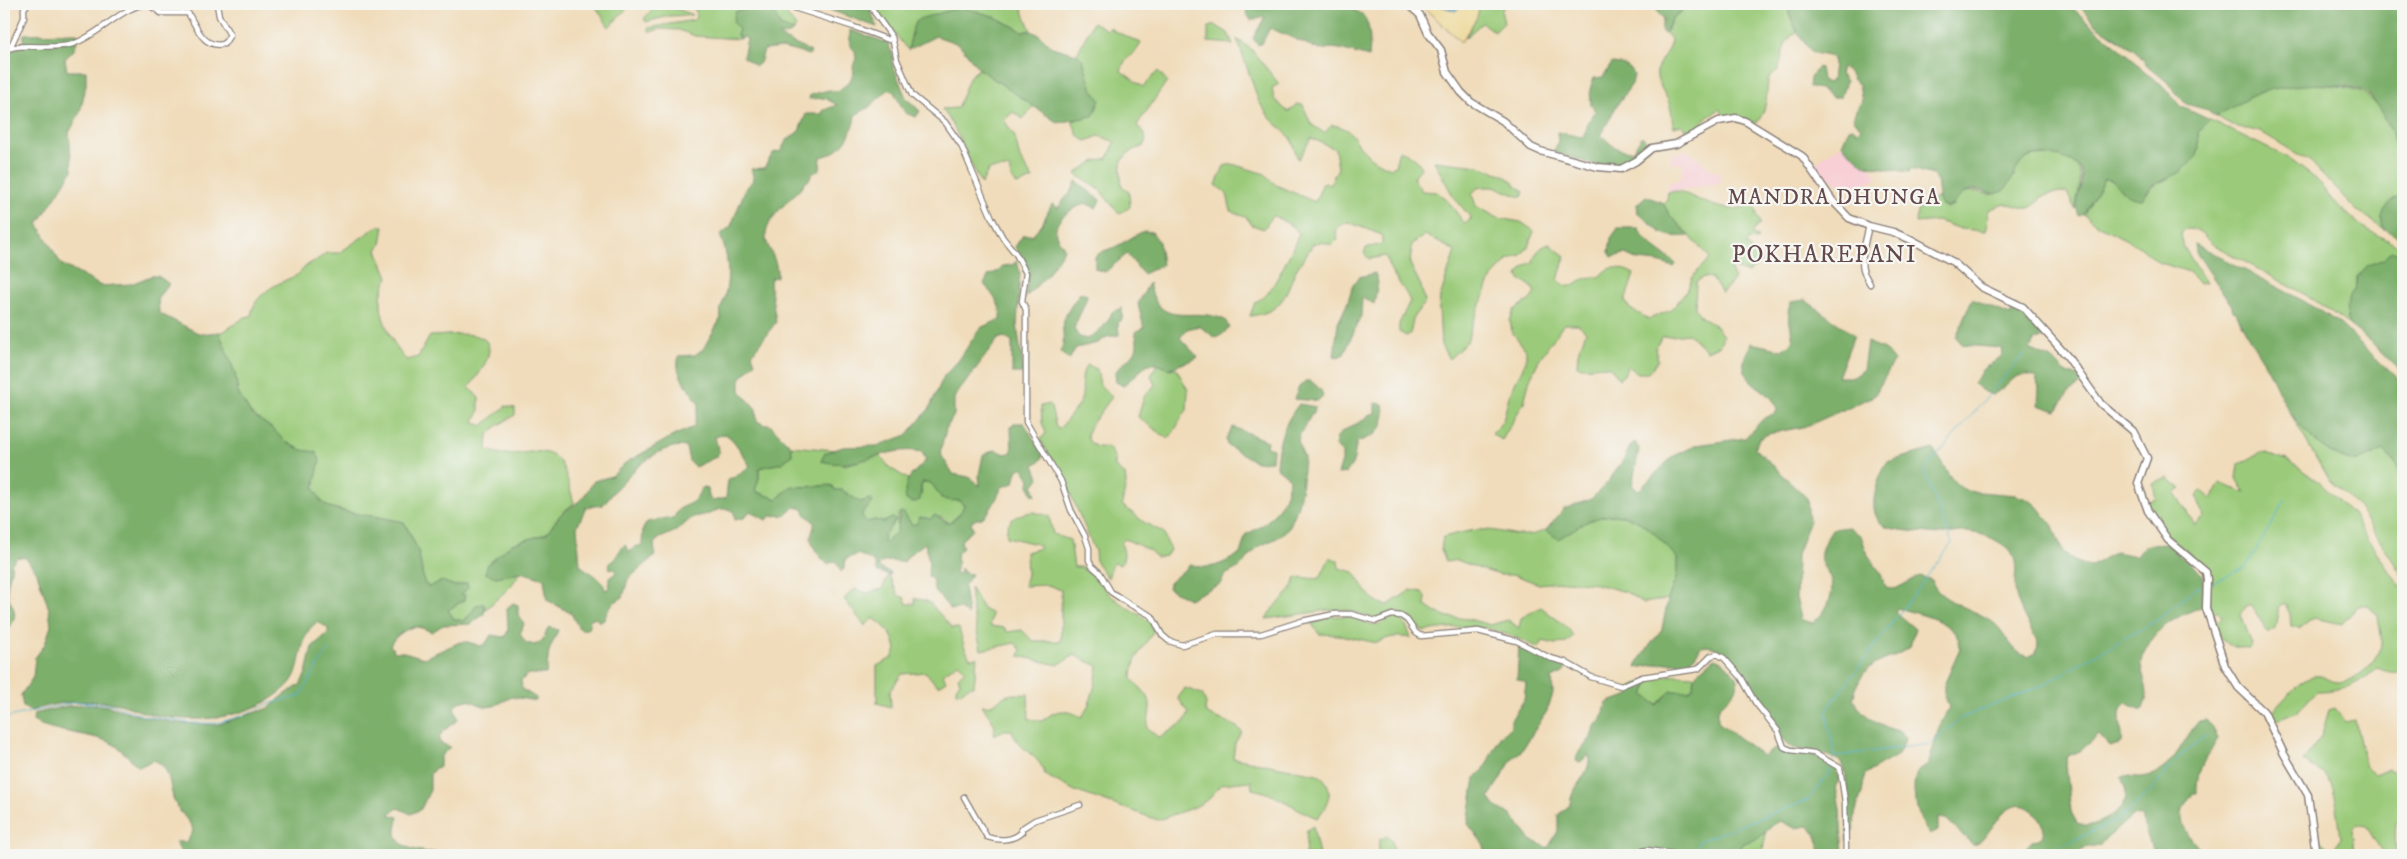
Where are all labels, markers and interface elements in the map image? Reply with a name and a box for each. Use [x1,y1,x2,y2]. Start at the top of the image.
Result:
district label: MANDRA DHUNGA [1727,184,1941,211]
district label: POKHAREPANI [1731,240,1917,270]

